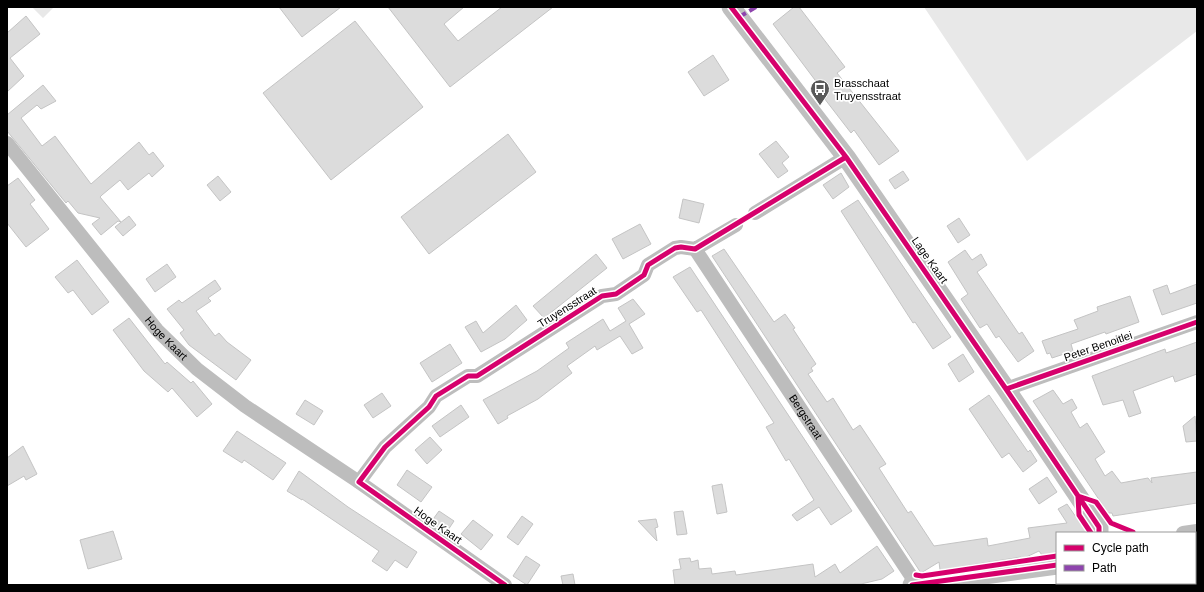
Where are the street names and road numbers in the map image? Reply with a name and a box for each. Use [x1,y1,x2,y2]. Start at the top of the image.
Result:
street label: Lage Kaart [910,235,950,285]
street label: Truyensstraat [535,284,599,330]
street label: Hoge Kaart [143,314,190,362]
street label: Peter Benoitlei [1062,329,1134,363]
street label: Bergstraat [787,392,825,441]
street label: Hoge Kaart [412,504,464,546]

